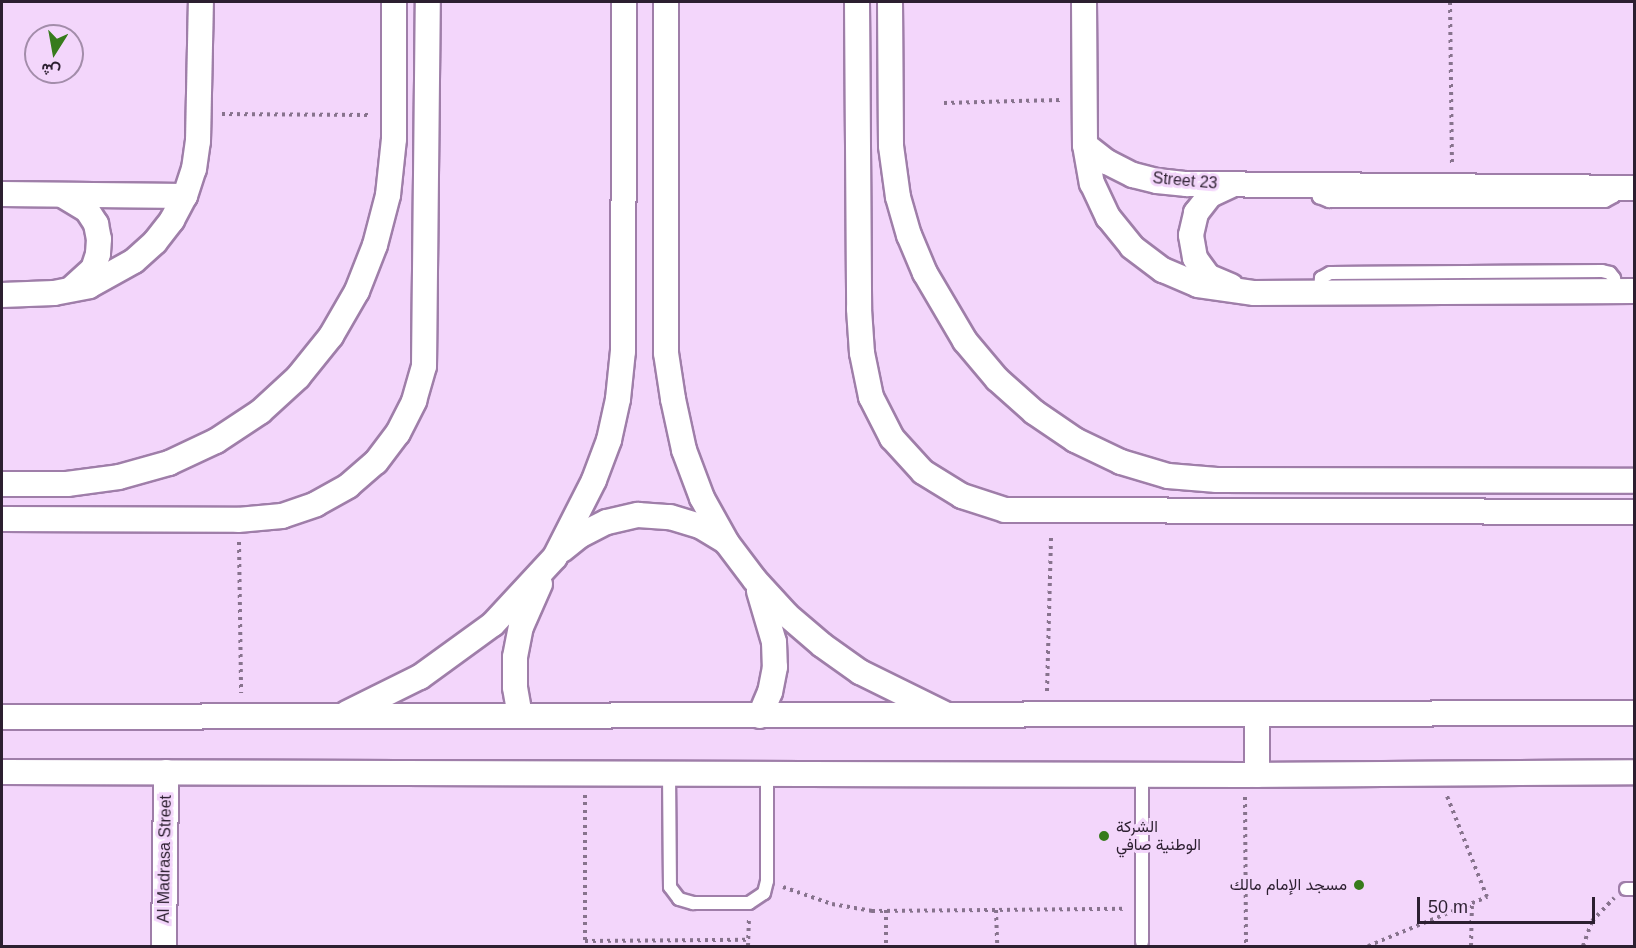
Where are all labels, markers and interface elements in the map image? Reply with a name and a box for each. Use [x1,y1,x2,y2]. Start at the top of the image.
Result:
north arrow [24,24,84,84]
text: ش [40,60,62,80]
street label: Street 23 [1152,169,1218,193]
street label: Al Madrasa Street [154,795,176,923]
place label: الشركة الوطنية صافي [1116,817,1201,855]
marker: الشركة الوطنية صافي [1097,829,1111,843]
place label: مسجد الإمام مالك [1230,875,1347,895]
marker: مسجد الإمام مالك [1352,878,1366,892]
scale bar [1420,885,1598,923]
text: 50 m [1428,897,1468,917]

